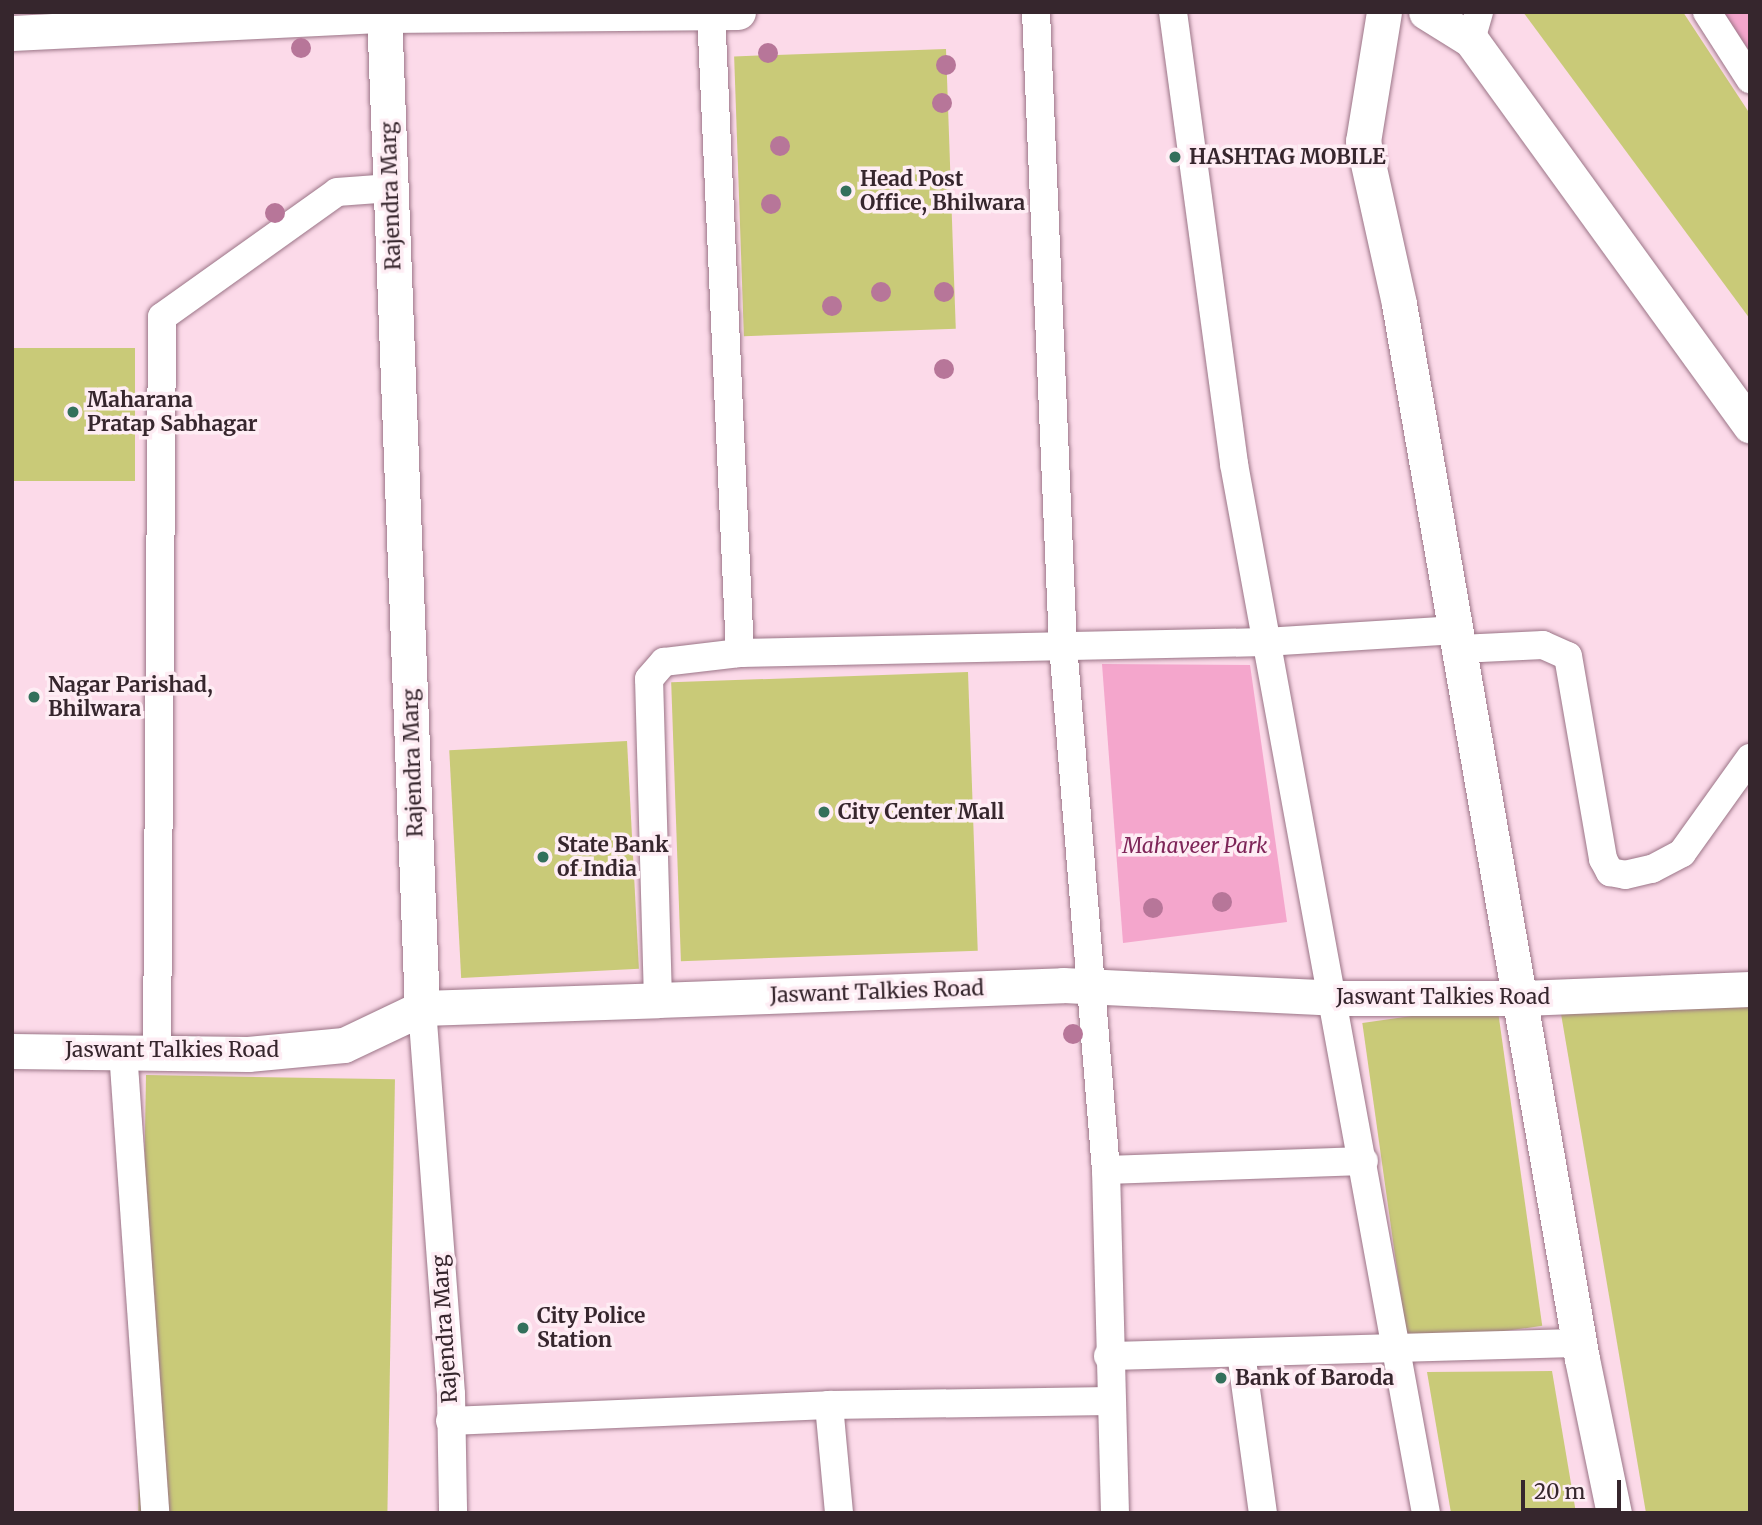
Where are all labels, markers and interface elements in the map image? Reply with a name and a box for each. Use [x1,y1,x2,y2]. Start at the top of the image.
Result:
street label: Rajendra Marg [376,121,406,271]
place label: HASHTAG MOBILE [1189,144,1386,170]
marker: HASHTAG MOBILE [1167,149,1183,165]
place label: Head Post Office, Bhilwara [860,166,1025,216]
marker: Head Post Office, Bhilwara [838,183,854,199]
place label: Maharana Pratap Sabhagar [87,387,258,437]
marker: Maharana Pratap Sabhagar [65,404,81,420]
place label: Nagar Parishad, Bhilwara [48,672,213,722]
street label: Rajendra Marg [398,688,428,838]
marker: Nagar Parishad, Bhilwara [26,689,42,705]
place label: City Center Mall [838,799,1004,825]
marker: City Center Mall [816,804,832,820]
place label: State Bank of India [557,832,669,882]
park label: Mahaveer Park [1122,833,1268,859]
marker: State Bank of India [535,849,551,865]
street label: Jaswant Talkies Road [770,976,984,1008]
street label: Jaswant Talkies Road [1336,984,1550,1010]
street label: Jaswant Talkies Road [65,1037,279,1063]
street label: Rajendra Marg [427,1254,463,1404]
place label: City Police Station [537,1303,645,1353]
marker: City Police Station [515,1320,531,1336]
place label: Bank of Baroda [1235,1365,1394,1391]
marker: Bank of Baroda [1213,1370,1229,1386]
scale bar [1524,1466,1624,1510]
text: 20 m [1534,1478,1585,1505]

